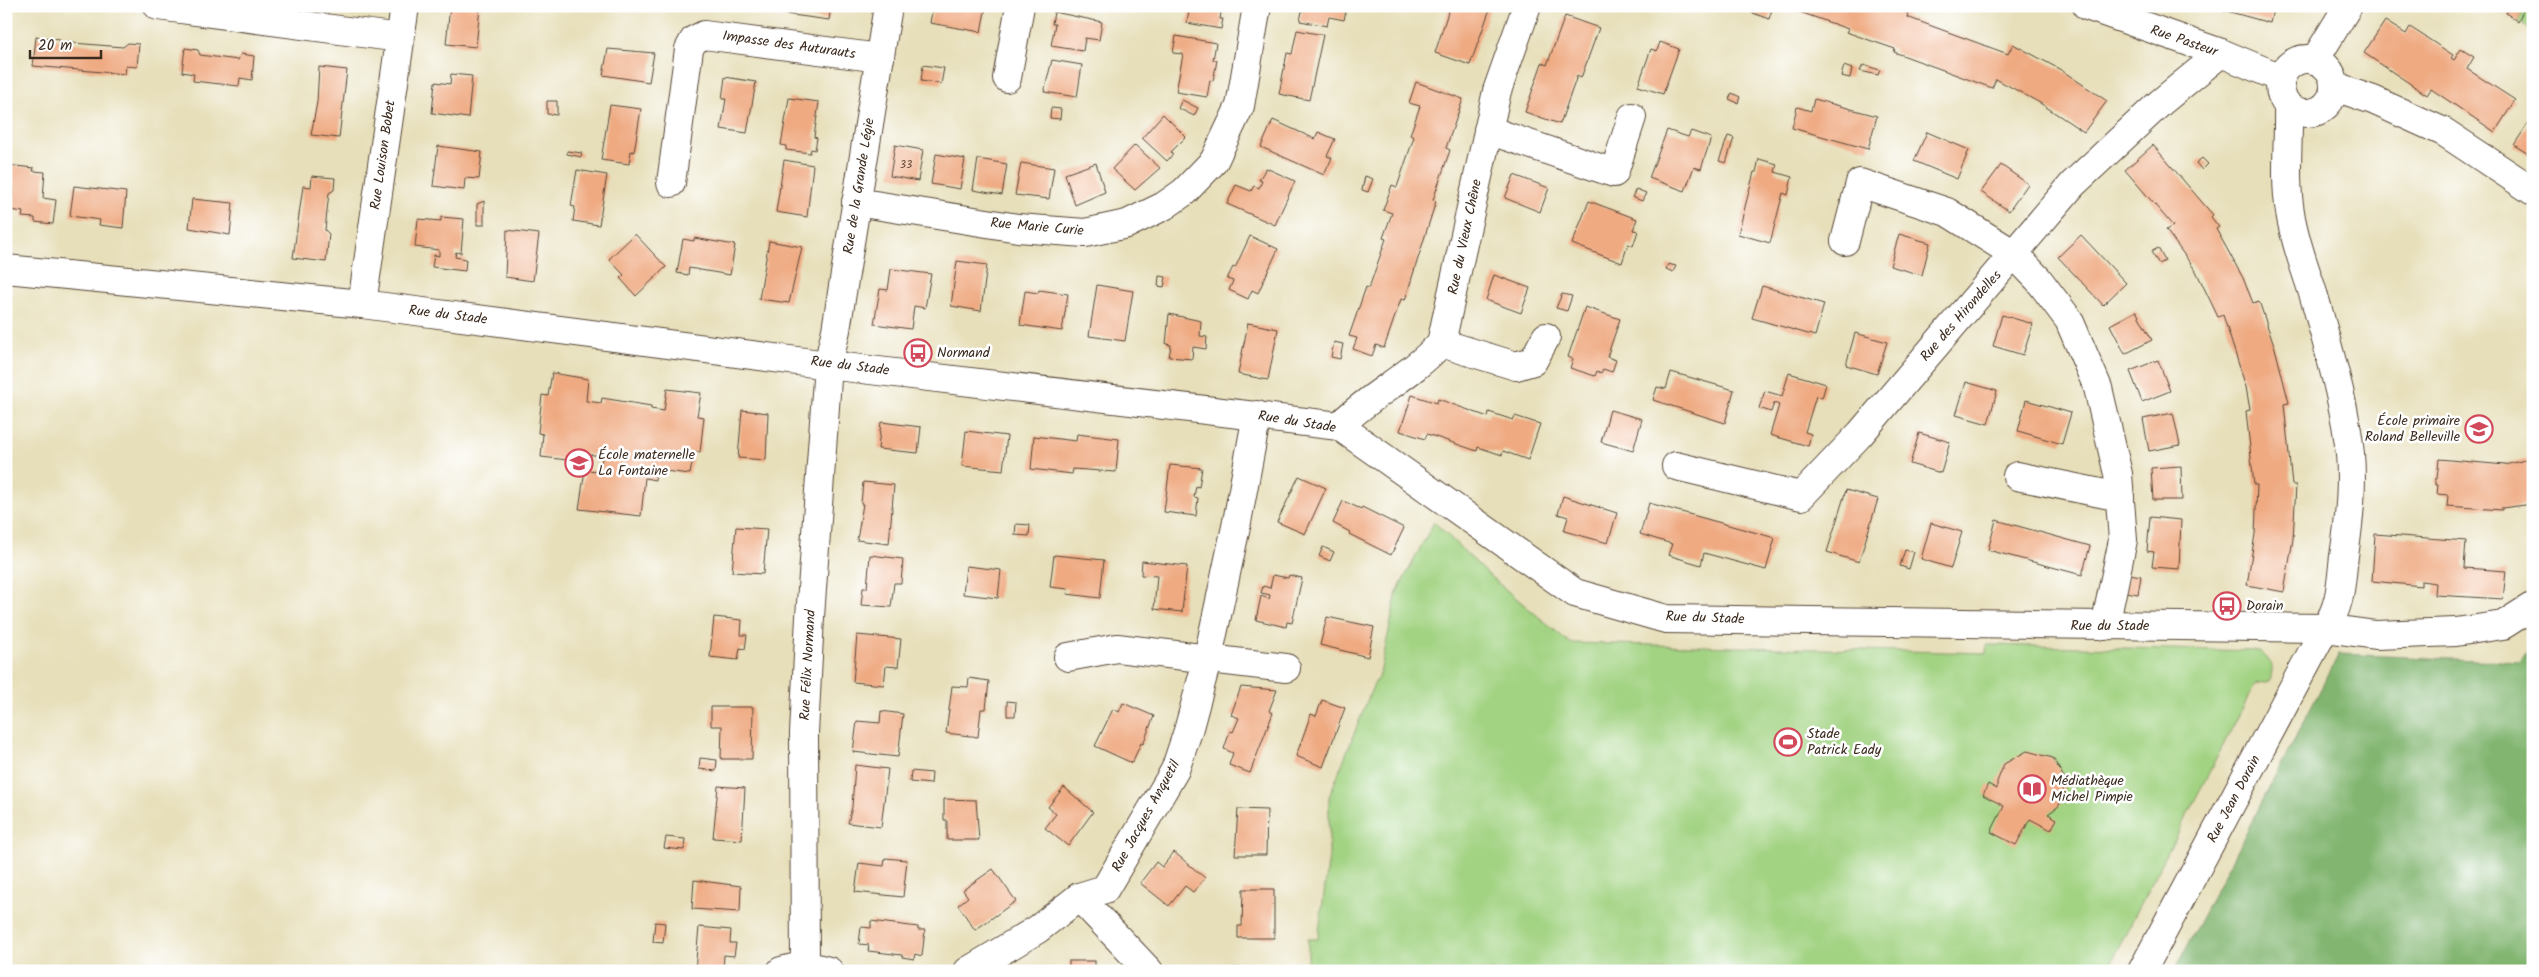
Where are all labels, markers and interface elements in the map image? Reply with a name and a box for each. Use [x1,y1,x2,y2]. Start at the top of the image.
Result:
street label: Rue Pasteur [2147,19,2222,63]
street label: Impasse des Auturauts [721,25,857,65]
scale bar [30,28,101,60]
text: 20 m [38,34,72,58]
street label: Rue Louison Bobet [364,98,402,211]
street label: Rue de la Grande Légie [837,116,881,256]
house number: 33 [900,156,912,174]
street label: Rue du Vieux Chêne [1442,177,1488,297]
street label: Rue Marie Curie [989,212,1085,242]
street label: Rue des Hirondelles [1915,265,2007,367]
street label: Rue du Stade [408,299,489,331]
bus stop icon: Normand [903,338,933,368]
place label: Normand [937,342,991,364]
street label: Rue du Stade [810,350,891,382]
street label: Rue du Stade [1256,405,1338,439]
place label: École primaire Roland Belleville [2365,410,2461,448]
school or university icon: École primaire Roland Belleville [2464,414,2494,444]
place label: École maternelle La Fontaine [598,444,696,482]
school or university icon: École maternelle La Fontaine [564,448,594,478]
bus stop icon: Dorain [2212,591,2242,621]
place label: Dorain [2246,595,2283,617]
street label: Rue du Stade [1665,606,1745,630]
street label: Rue Félix Normand [794,608,822,721]
street label: Rue du Stade [2071,615,2150,637]
place label: Stade Patrick Eady [1807,723,1882,761]
sports icon: Stade Patrick Eady [1773,727,1803,757]
street label: Rue Jean Dorain [2202,751,2266,847]
street label: Rue Jacques Anquetil [1106,755,1186,876]
place label: Médiathèque Michel Pimpie [2051,770,2134,808]
library icon: Médiathèque Michel Pimpie [2017,774,2047,804]

